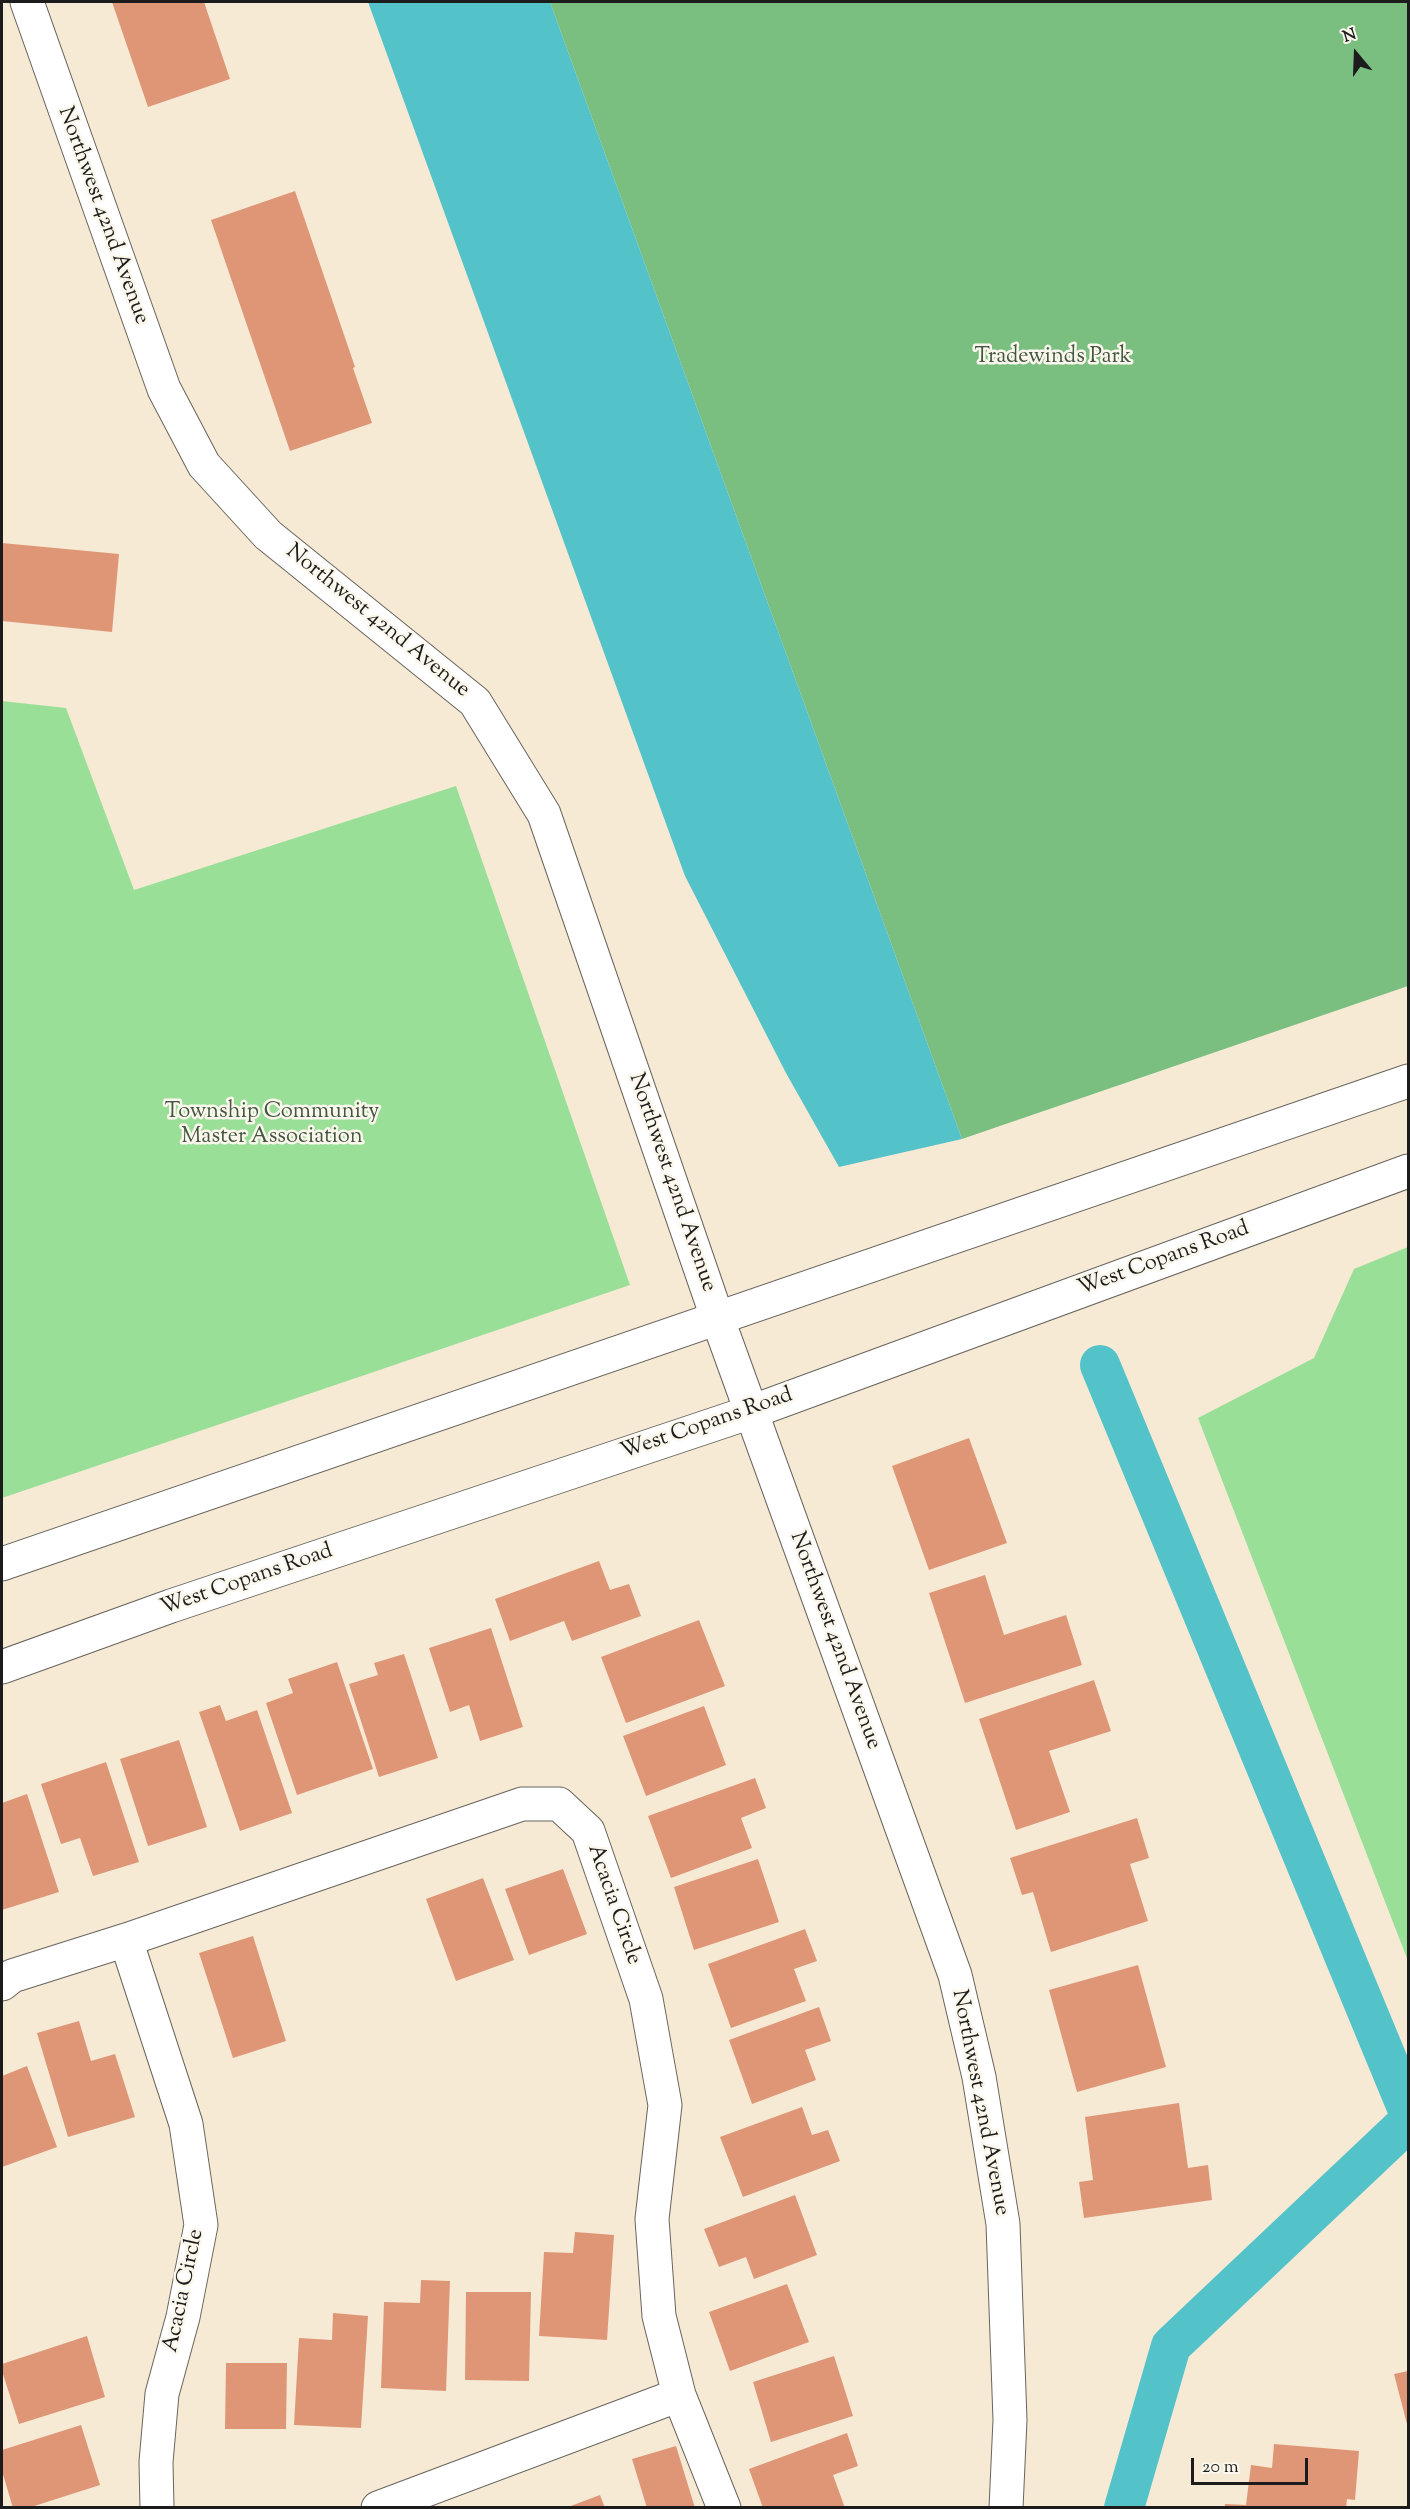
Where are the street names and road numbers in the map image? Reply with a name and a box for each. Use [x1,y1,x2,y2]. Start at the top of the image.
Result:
street label: Northwest 42nd Avenue [50,104,154,328]
street label: Northwest 42nd Avenue [280,540,474,704]
street label: Northwest 42nd Avenue [621,1070,721,1296]
street label: West Copans Road [1075,1217,1253,1303]
street label: West Copans Road [617,1383,797,1467]
street label: Northwest 42nd Avenue [782,1529,886,1753]
street label: West Copans Road [157,1539,337,1623]
street label: Acacia Circle [580,1841,646,1969]
street label: Northwest 42nd Avenue [944,1988,1014,2218]
street label: Acacia Circle [159,2227,211,2355]

